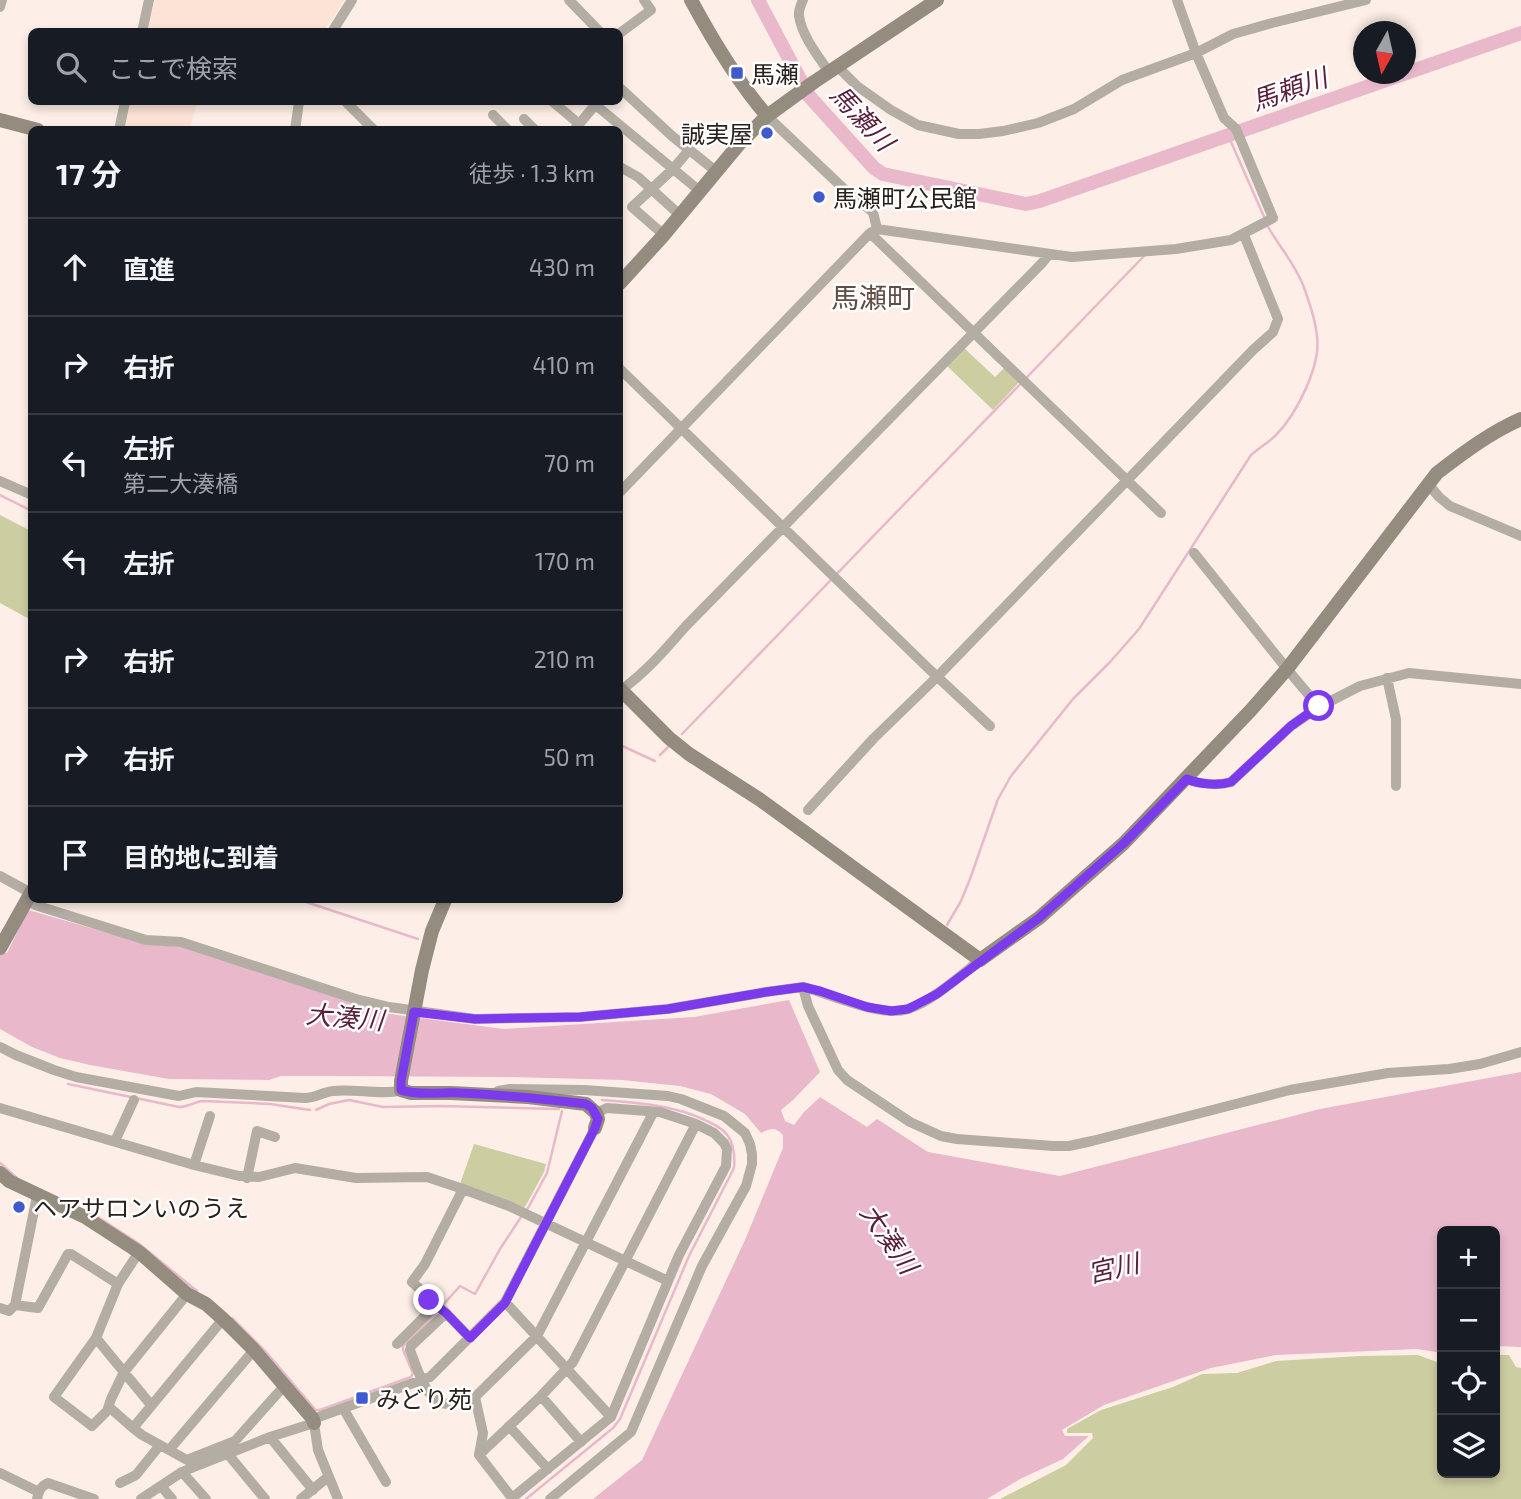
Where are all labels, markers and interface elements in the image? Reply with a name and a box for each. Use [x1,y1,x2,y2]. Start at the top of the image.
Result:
north arrow [1353,21,1416,84]
search box [28,28,623,105]
icon: search [52,48,90,86]
text: ここで検索 [108,52,238,83]
place label: 馬瀬 [751,59,799,88]
water label: 馬頼川 [1247,60,1334,115]
marker: 馬瀬 [729,65,745,81]
water label: 馬瀬川 [825,78,903,158]
place label: 誠実屋 [681,119,753,148]
marker: 誠実屋 [759,125,775,141]
text: 17 分 [56,155,121,191]
text: 徒歩 · 1.3 km [469,159,595,187]
place label: 馬瀬町公民館 [833,183,977,212]
marker: 馬瀬町公民館 [811,189,827,205]
icon: ahead [56,248,94,286]
text: 直進 [123,253,175,284]
text: 430 m [529,253,595,281]
district label: 馬瀬町 [831,280,915,314]
icon: right [56,346,94,384]
text: 右折 [123,351,175,382]
text: 410 m [533,351,595,379]
text: 左折 [123,432,175,463]
icon: left [56,444,94,482]
text: 70 m [544,449,595,477]
text: 第二大湊橋 [123,469,238,497]
icon: left [56,542,94,580]
text: 左折 [123,547,175,578]
text: 170 m [535,547,595,575]
icon: right [56,640,94,678]
text: 右折 [123,645,175,676]
text: 210 m [534,645,595,673]
route start [1303,690,1334,721]
icon: right [56,738,94,776]
text: 右折 [123,743,175,774]
text: 50 m [544,743,595,771]
icon: arrive [56,836,94,874]
text: 目的地に到着 [123,841,279,872]
water label: 大湊川 [305,997,388,1035]
place label: ヘアサロンいのうえ [33,1193,249,1222]
water label: 大湊川 [855,1197,927,1281]
marker: ヘアサロンいのうえ [11,1199,27,1215]
map controls [1437,1226,1500,1478]
button: + [1437,1226,1500,1289]
water label: 宮川 [1084,1245,1145,1288]
route end [413,1284,444,1315]
button: − [1437,1289,1500,1352]
button: locate [1437,1352,1500,1415]
place label: みどり苑 [376,1384,472,1413]
marker: みどり苑 [354,1390,370,1406]
button: layers [1437,1415,1500,1478]

